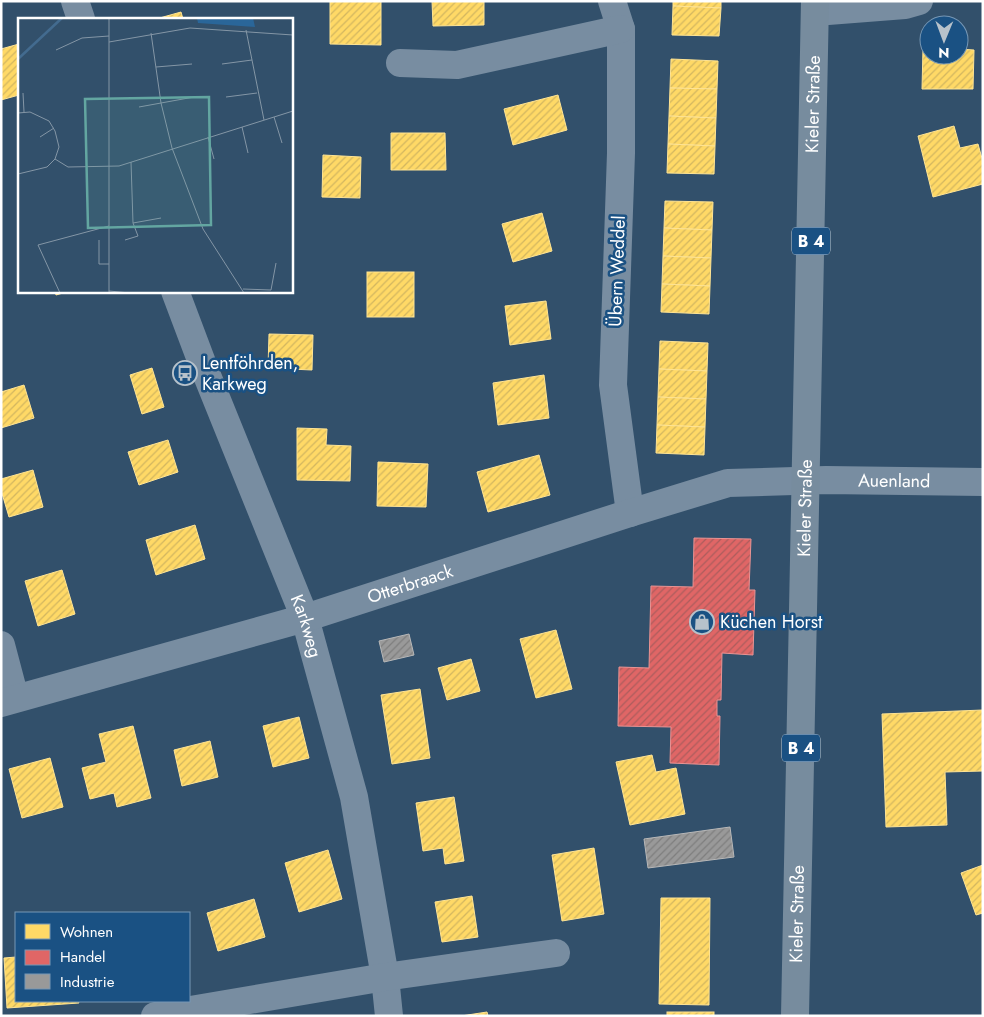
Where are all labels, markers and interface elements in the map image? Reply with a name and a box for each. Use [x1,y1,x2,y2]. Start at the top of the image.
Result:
north arrow [919,15,969,65]
inset map [18,18,292,292]
text: N [938,43,950,63]
street label: Kieler Straße [799,55,827,153]
street label: Übern Weddel [602,215,632,327]
road number: B 4 [792,228,830,255]
place label: Lentföhrden, Karkweg [202,350,298,397]
bus stop icon: Lentföhrden, Karkweg [172,360,198,386]
street label: Kieler Straße [791,459,819,557]
street label: Auenland [858,467,931,494]
street label: Otterbraack [364,558,456,610]
street label: Karkweg [284,591,328,660]
shop icon: Küchen Horst [689,609,715,635]
place label: Küchen Horst [720,609,823,635]
road number: B 4 [782,734,820,761]
street label: Kieler Straße [783,865,811,963]
legend [15,912,190,1002]
text: Wohnen [60,921,113,943]
text: Handel [60,946,106,968]
text: Industrie [60,971,115,993]

